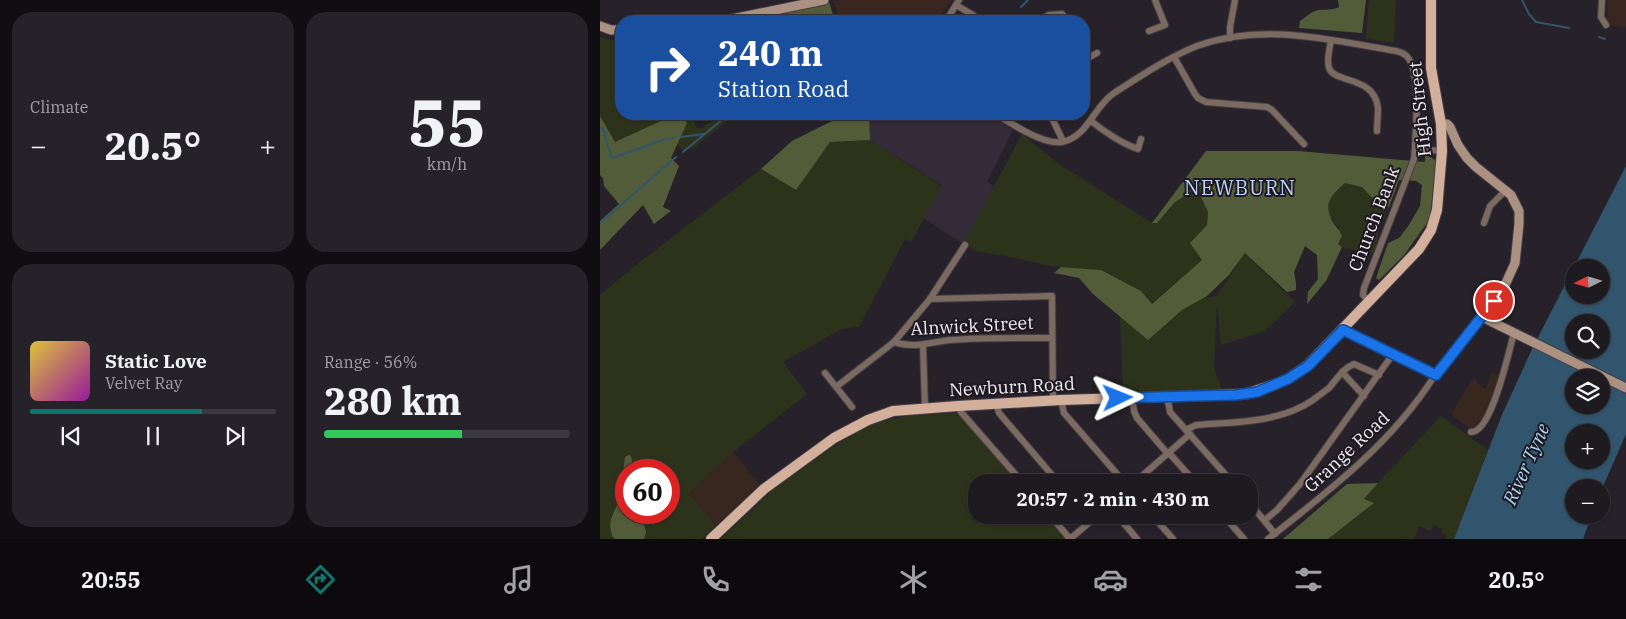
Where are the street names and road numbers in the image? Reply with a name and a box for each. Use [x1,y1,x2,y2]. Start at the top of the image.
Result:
street label: High Street [1403,60,1436,158]
street label: Church Bank [1343,163,1404,275]
street label: Alnwick Street [910,311,1034,340]
street label: Newburn Road [948,372,1076,401]
street label: Grange Road [1299,406,1394,497]

